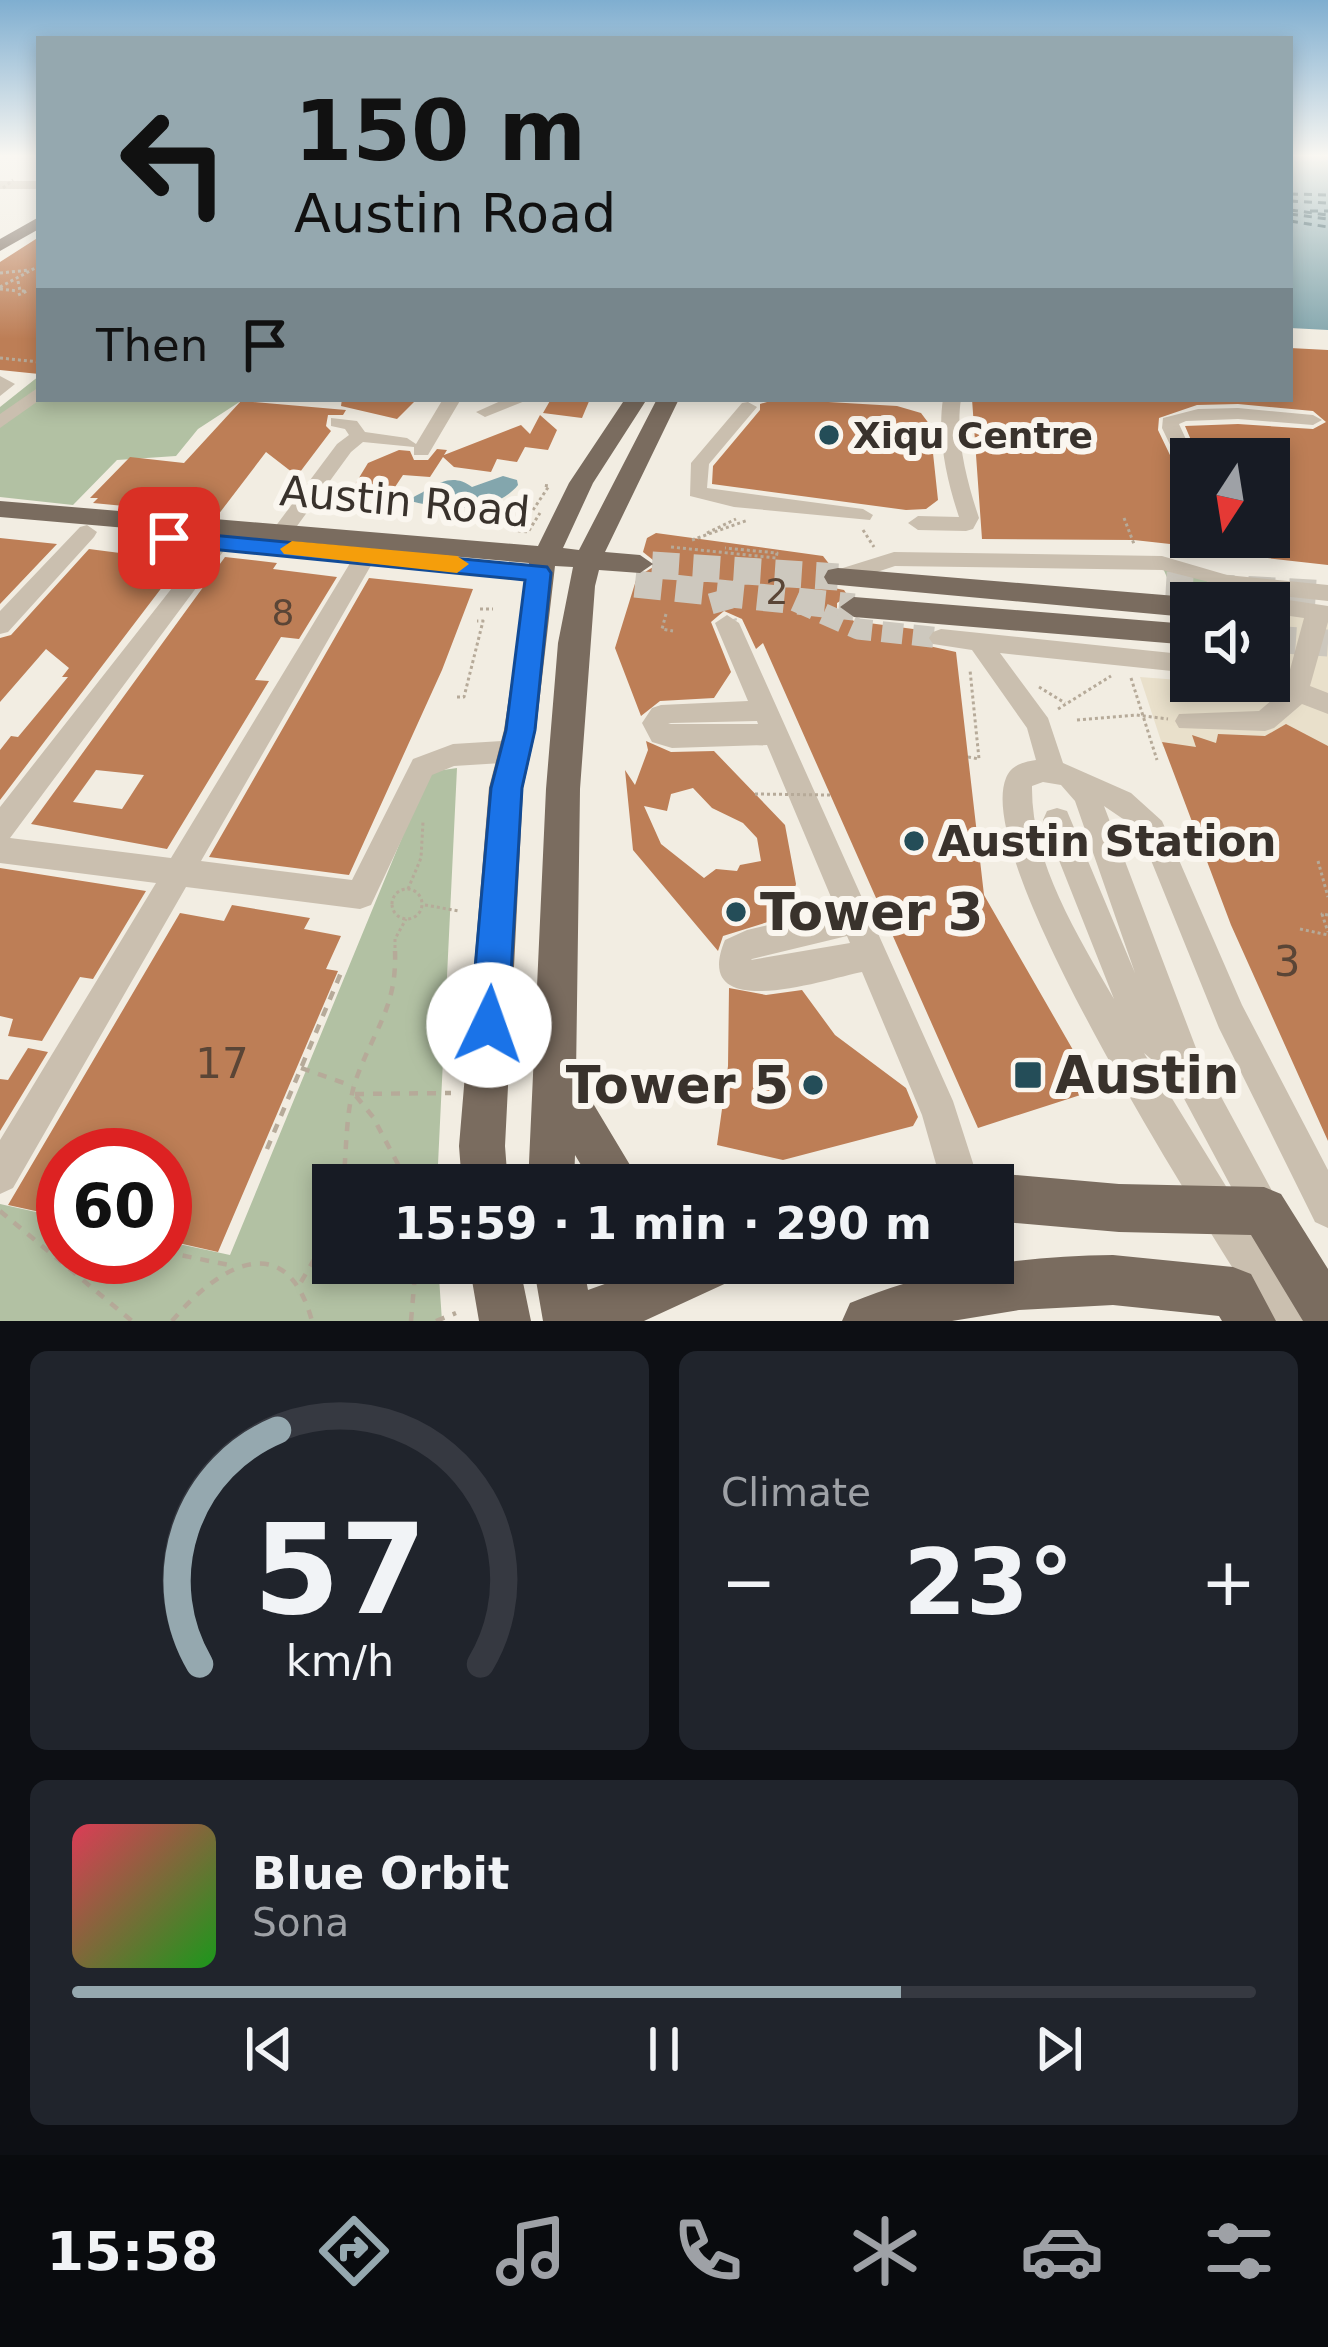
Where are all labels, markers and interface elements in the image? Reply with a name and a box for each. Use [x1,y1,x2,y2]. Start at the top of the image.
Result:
text: 150 m [294,82,586,180]
icon: left [96,84,252,240]
text: Austin Road [294,182,616,245]
icon: arrive [232,312,298,378]
text: Then [96,319,208,372]
place label: Xiqu Centre [853,415,1093,456]
marker: Xiqu Centre [816,422,842,448]
north arrow [1170,438,1290,558]
map controls [1170,438,1290,702]
street label: Austin Road [278,466,532,537]
pin [118,487,220,589]
icon: arrive [136,505,202,571]
house number: 2 [766,571,788,612]
button: sound [1170,582,1290,702]
house number: 8 [272,592,294,633]
place label: Austin Station [938,817,1276,866]
marker: Austin Station [901,828,927,854]
place label: Tower 3 [760,883,983,942]
marker: Tower 3 [723,899,749,925]
house number: 3 [1274,937,1300,986]
position arrow [426,962,552,1088]
house number: 17 [195,1039,249,1088]
place label: Austin [1055,1046,1239,1105]
place label: Tower 5 [566,1056,789,1115]
marker: Austin [1012,1059,1044,1091]
marker: Tower 5 [800,1072,826,1098]
speed limit sign: 60 [36,1128,192,1284]
text: 15:59 · 1 min · 290 m [394,1197,932,1250]
text: Climate [721,1470,871,1515]
text: 57 [253,1497,426,1642]
text: 23° [903,1530,1074,1635]
text: − [721,1544,776,1621]
text: + [1201,1544,1256,1621]
text: km/h [285,1635,394,1685]
text: Blue Orbit [252,1847,510,1900]
text: Sona [252,1900,349,1945]
icon: previous [236,2016,302,2082]
icon: pause [631,2016,697,2082]
icon: next [1026,2016,1092,2082]
icon: directions [312,2209,396,2293]
icon: music [489,2209,573,2293]
icon: phone [666,2209,750,2293]
icon: climate [843,2209,927,2293]
icon: car [1020,2209,1104,2293]
icon: filters [1197,2209,1281,2293]
text: 15:58 [47,2220,218,2283]

